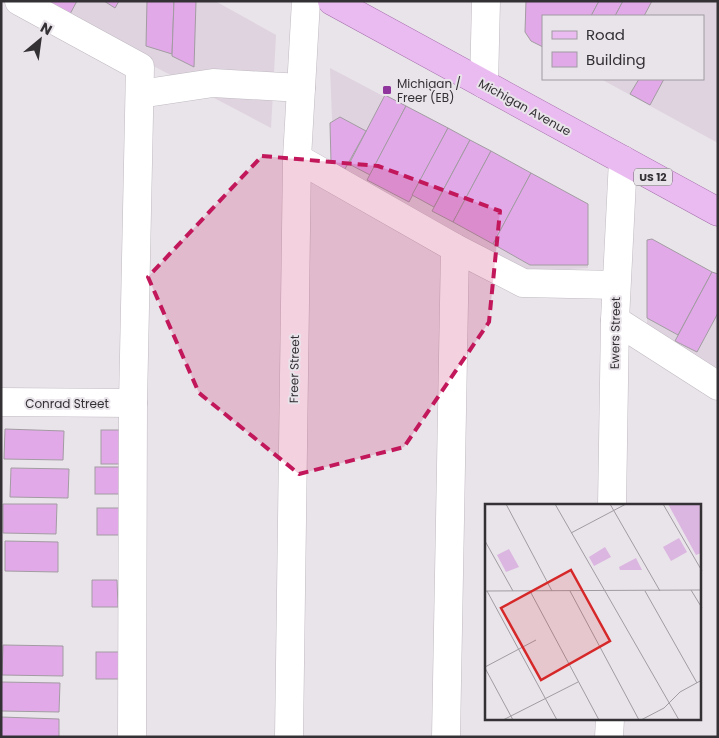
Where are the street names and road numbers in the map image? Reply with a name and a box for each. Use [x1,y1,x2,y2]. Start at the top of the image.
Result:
street label: Michigan Avenue [476,75,574,139]
road number: US 12 [634,168,672,186]
street label: Ewers Street [606,297,624,369]
street label: Freer Street [285,335,303,403]
street label: Conrad Street [25,395,109,412]

